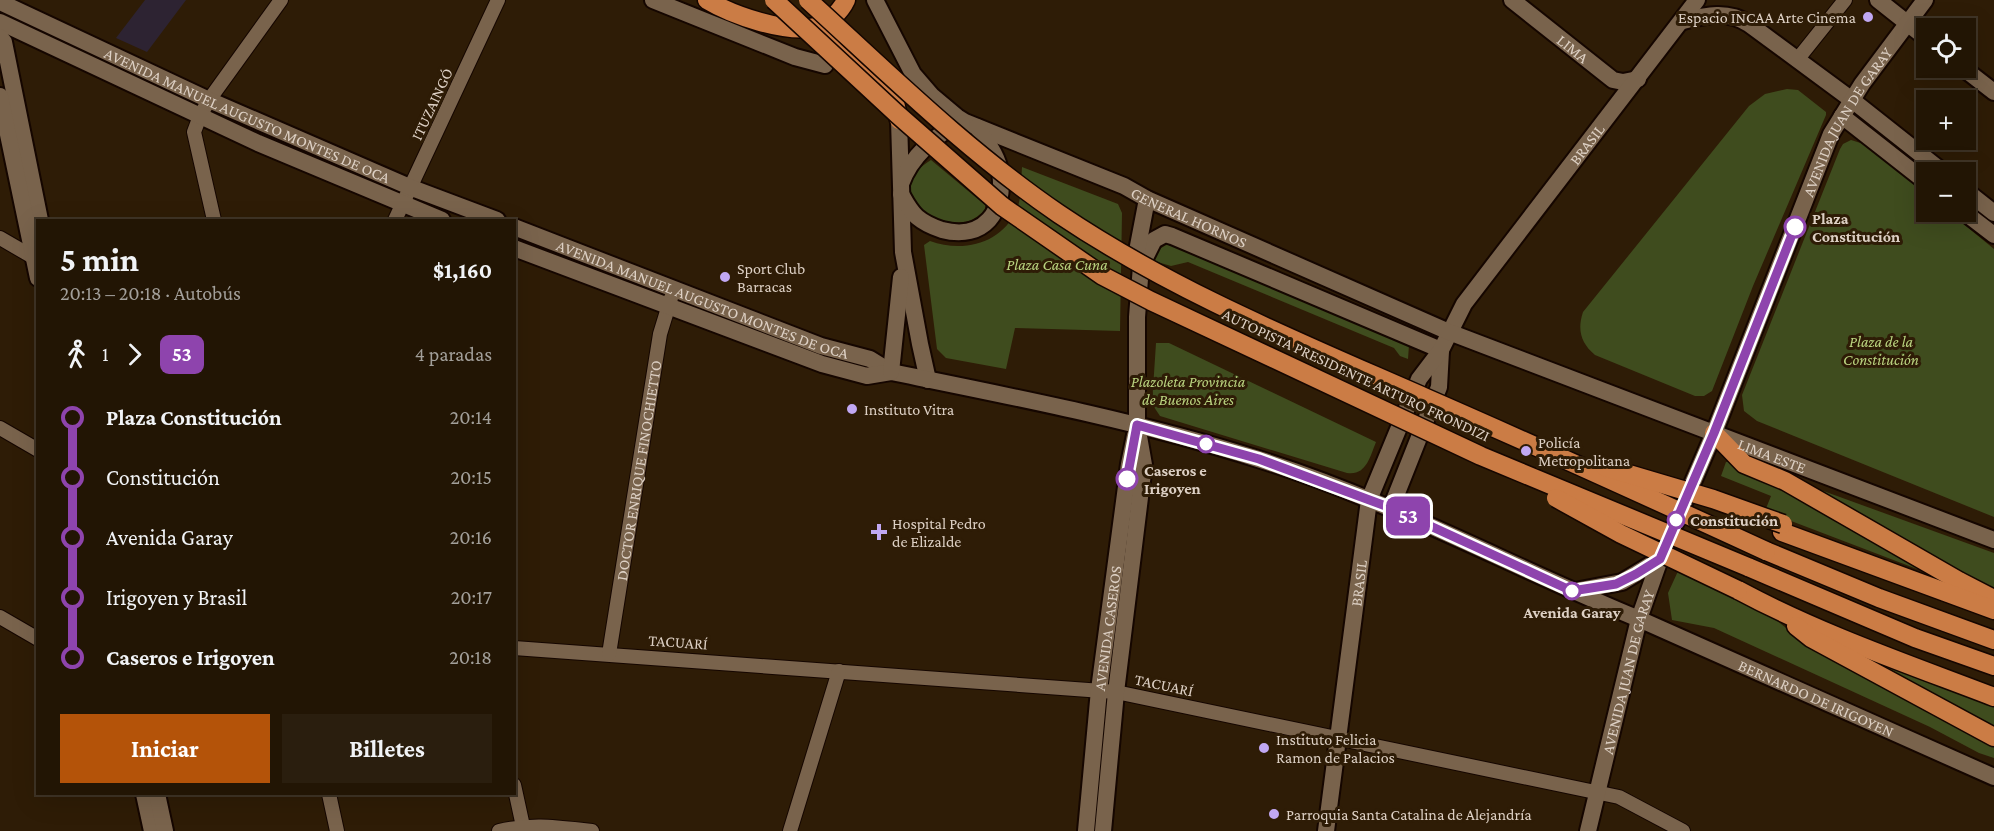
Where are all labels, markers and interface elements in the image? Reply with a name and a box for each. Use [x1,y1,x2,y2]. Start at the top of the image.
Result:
place label: Espacio INCAA Arte Cinema [1678,9,1857,27]
marker: Espacio INCAA Arte Cinema [1861,10,1875,24]
map controls [1916,18,1976,222]
button: locate [1916,18,1976,78]
street label: LIMA [1554,31,1593,67]
street label: AVENIDA JUAN DE GARAY [1799,43,1895,199]
street label: AVENIDA MANUEL AUGUSTO MONTES DE OCA [102,44,394,186]
street label: ITUZAINGÓ [408,65,456,143]
button: + [1916,90,1976,150]
street label: BRASIL [1566,120,1607,168]
button: − [1916,162,1976,222]
street label: GENERAL HORNOS [1128,183,1250,251]
place label: Plaza Constitución [1812,210,1900,245]
marker: Plaza Constitución [1784,216,1806,238]
street label: AVENIDA MANUEL AUGUSTO MONTES DE OCA [554,236,851,362]
text: 5 min [60,241,139,278]
park label: Plaza Casa Cuna [1006,256,1108,273]
text: $1,160 [433,258,492,283]
place label: Sport Club Barracas [737,260,805,295]
marker: Sport Club Barracas [718,270,732,284]
text: 20:13 – 20:18 · Autobús [60,282,241,304]
street label: AUTOPISTA PRESIDENTE ARTURO FRONDIZI [1220,305,1492,445]
park label: Plaza de la Constitución [1843,333,1919,368]
icon: walk [60,338,93,371]
icon: forward [118,338,151,371]
text: 53 [172,342,192,366]
text: 1 [102,343,109,365]
text: 4 paradas [415,343,492,365]
street label: DOCTOR ENRIQUE FINOCHIETTO [612,359,664,582]
park label: Plazoleta Provincia de Buenos Aires [1131,373,1246,408]
place label: Instituto Vitra [864,401,955,418]
marker: Instituto Vitra [845,402,859,416]
text: Plaza Constitución [106,405,282,430]
text: 20:14 [450,406,492,428]
place label: Policía Metropolitana [1538,434,1631,470]
unlabelled marker [1197,435,1215,453]
street label: LIMA ESTE [1736,435,1809,476]
marker: Policía Metropolitana [1519,444,1533,458]
place label: Caseros e Irigoyen [1144,462,1207,497]
text: Constitución [106,465,220,490]
text: 20:15 [451,466,492,488]
marker: Caseros e Irigoyen [1116,468,1138,490]
line badge: 53 [1381,496,1435,536]
text: 53 [1398,504,1418,528]
marker: Constitución [1667,511,1685,529]
place label: Constitución [1690,512,1778,529]
place label: Hospital Pedro de Elizalde [892,515,986,550]
marker: Hospital Pedro de Elizalde [870,523,888,541]
text: Avenida Garay [106,525,233,550]
text: 20:16 [450,526,492,548]
street label: BRASIL [1347,559,1370,607]
street label: AVENIDA CASEROS [1090,565,1124,692]
marker: Avenida Garay [1563,582,1581,600]
text: Irigoyen y Brasil [106,585,247,610]
text: 20:17 [451,586,492,608]
street label: AVENIDA JUAN DE GARAY [1598,587,1657,756]
place label: Avenida Garay [1522,604,1621,621]
street label: TACUARÍ [648,631,708,653]
text: Caseros e Irigoyen [106,645,275,670]
text: 20:18 [449,646,492,668]
street label: BERNARDO DE IRIGOYEN [1736,656,1896,740]
street label: TACUARÍ [1133,670,1195,700]
button: Iniciar [60,714,270,783]
button: Billetes [282,714,492,783]
place label: Instituto Felicia Ramon de Palacios [1276,731,1395,766]
marker: Instituto Felicia Ramon de Palacios [1257,741,1271,755]
place label: Parroquia Santa Catalina de Alejandría [1286,806,1532,824]
marker: Parroquia Santa Catalina de Alejandría [1267,807,1281,821]

